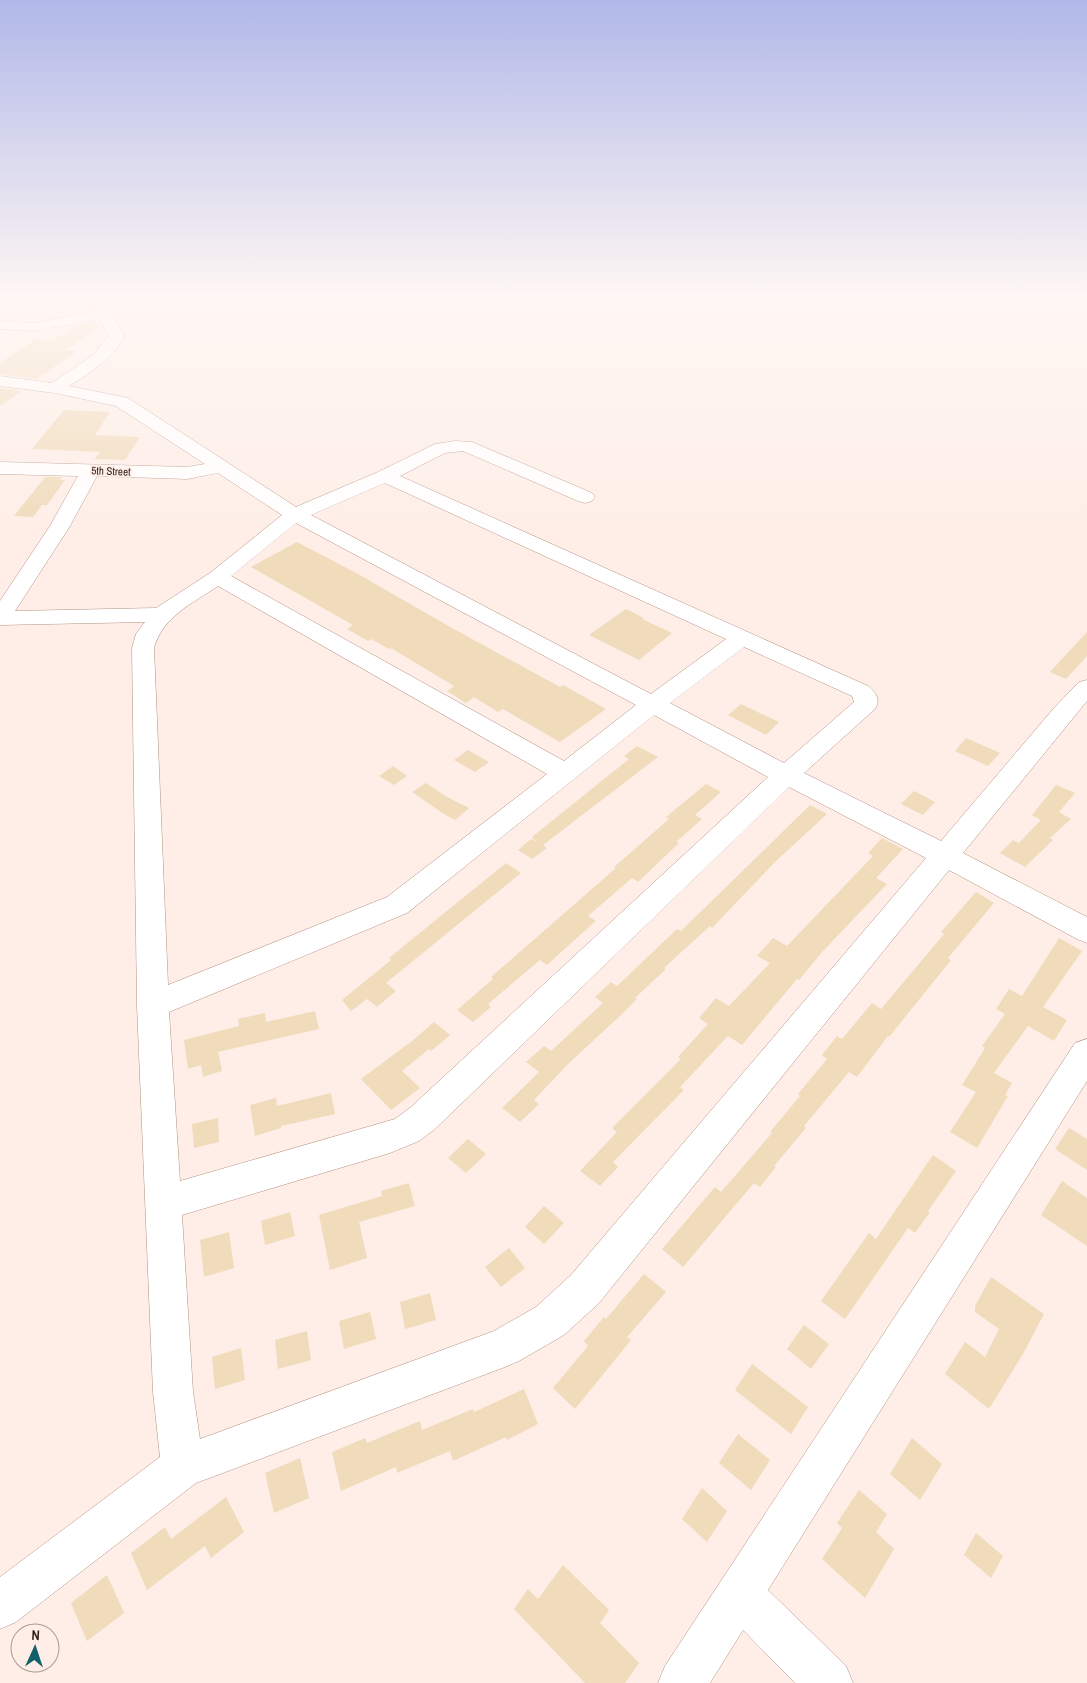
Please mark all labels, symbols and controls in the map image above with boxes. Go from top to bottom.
street label: 5th Street [91,463,131,479]
north arrow [10,1623,60,1673]
text: N [31,1626,40,1644]

